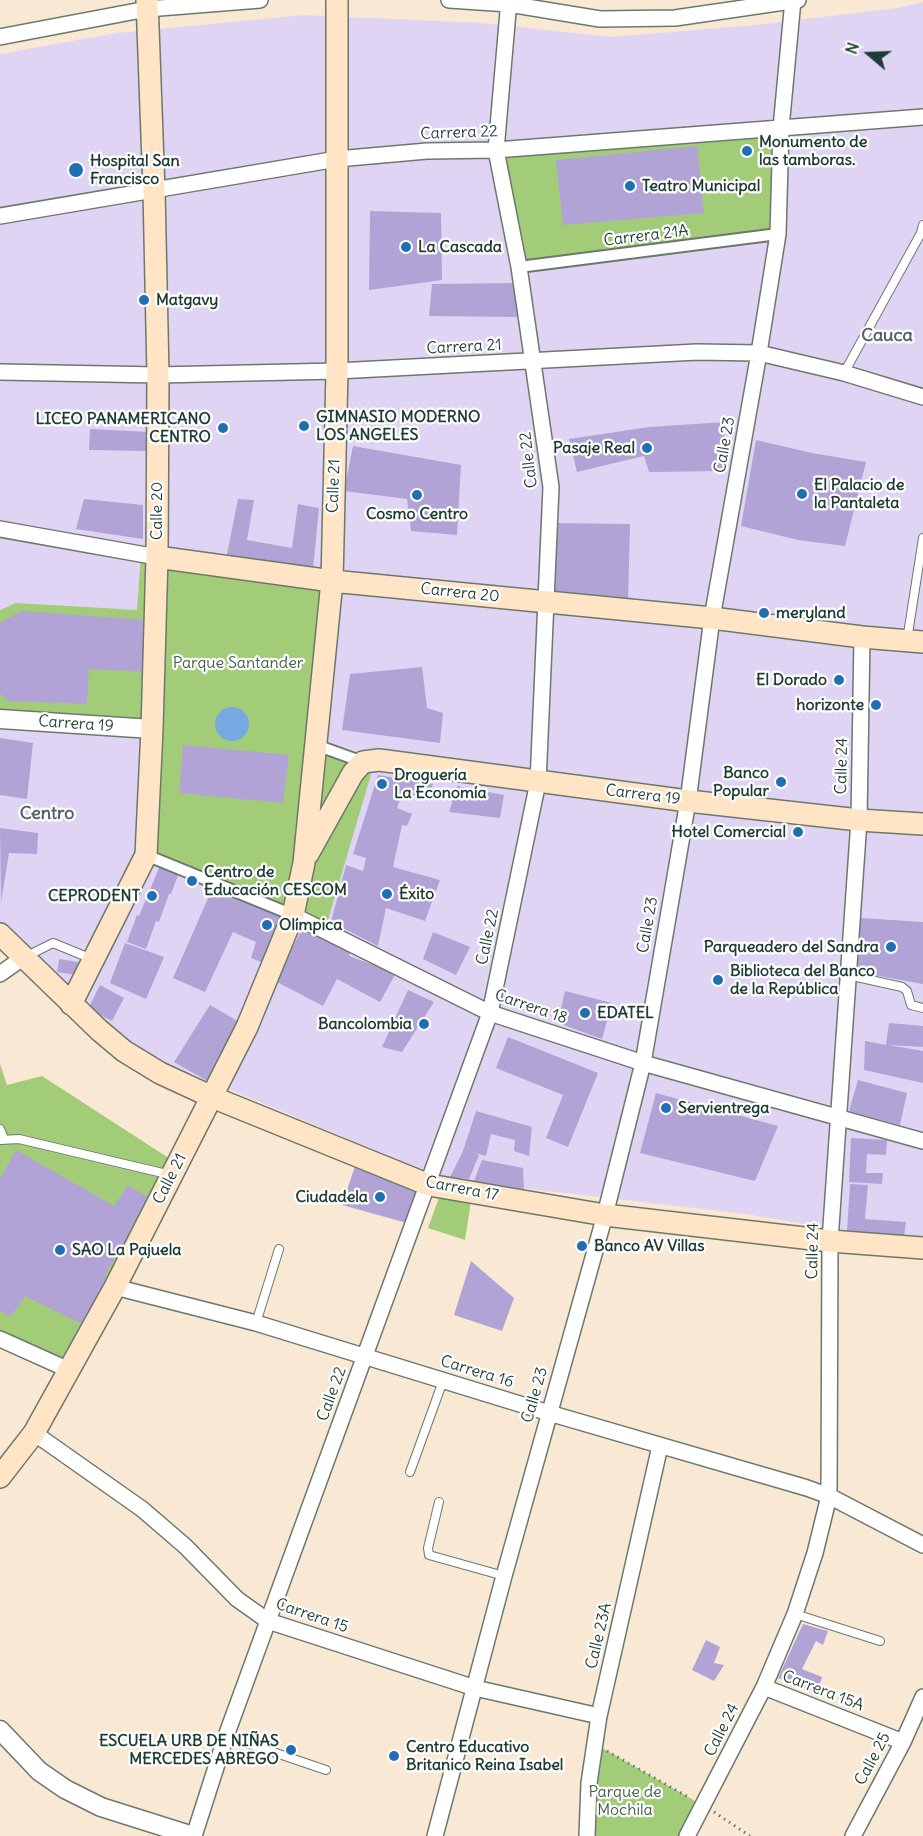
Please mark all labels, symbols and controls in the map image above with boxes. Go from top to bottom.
north arrow [839,24,899,84]
text: N [841,40,863,57]
street label: Carrera 22 [420,122,498,144]
place label: Monumento de las tamboras. [759,132,867,170]
marker: Monumento de las tamboras. [740,144,754,158]
place label: Hospital San Francisco [90,151,180,189]
marker: Hospital San Francisco [67,161,85,179]
place label: Teatro Municipal [642,176,760,196]
marker: Teatro Municipal [623,179,637,193]
street label: Carrera 21A [602,221,690,251]
place label: La Cascada [418,237,502,257]
marker: La Cascada [399,240,413,254]
place label: Matgavy [156,290,218,310]
marker: Matgavy [137,293,151,307]
district label: Cauca [861,325,913,347]
street label: Carrera 21 [426,335,502,359]
place label: GIMNASIO MODERNO LOS ANGELES [316,407,480,445]
place label: LICEO PANAMERICANO CENTRO [36,409,211,447]
street label: Calle 23 [711,415,739,475]
marker: GIMNASIO MODERNO LOS ANGELES [297,419,311,433]
marker: LICEO PANAMERICANO CENTRO [216,421,230,435]
street label: Calle 22 [516,431,542,489]
place label: Pasaje Real [553,438,635,458]
marker: Pasaje Real [640,441,654,455]
street label: Calle 21 [323,459,345,513]
place label: El Palacio de la Pantaleta [814,475,904,513]
street label: Calle 20 [147,482,167,540]
marker: El Palacio de la Pantaleta [795,487,809,501]
marker: Cosmo Centro [410,488,424,502]
place label: Cosmo Centro [366,504,468,524]
street label: Carrera 20 [420,579,500,607]
place label: meryland [776,603,846,623]
marker: meryland [757,606,771,620]
park label: Parque Santander [173,653,303,673]
place label: El Dorado [756,670,827,690]
marker: El Dorado [832,673,846,687]
place label: horizonte [796,695,864,715]
marker: horizonte [869,698,883,712]
street label: Carrera 19 [38,712,114,736]
street label: Calle 24 [832,737,852,795]
place label: Banco Popular [713,763,769,801]
place label: Droguería La Economía [394,765,487,803]
marker: Banco Popular [774,775,788,789]
marker: Droguería La Economía [375,777,389,791]
street label: Carrera 19 [604,781,682,809]
district label: Centro [20,803,74,825]
place label: Hotel Comercial [672,822,786,842]
marker: Hotel Comercial [791,825,805,839]
place label: Centro de Educación CESCOM [204,862,347,900]
marker: Centro de Educación CESCOM [185,874,199,888]
place label: Éxito [399,884,434,904]
place label: CEPRODENT [48,886,140,906]
marker: Éxito [380,887,394,901]
marker: CEPRODENT [145,889,159,903]
street label: Calle 23 [634,895,662,955]
street label: Calle 22 [473,907,503,967]
place label: Olímpica [279,915,342,935]
marker: Olímpica [260,918,274,932]
place label: Parqueadero del Sandra [704,937,879,957]
marker: Parqueadero del Sandra [884,940,898,954]
place label: Biblioteca del Banco de la República [730,961,875,999]
marker: Biblioteca del Banco de la República [711,973,725,987]
street label: Carrera 18 [492,986,570,1028]
place label: EDATEL [597,1003,654,1023]
marker: EDATEL [578,1006,592,1020]
place label: Bancolombia [318,1014,412,1034]
marker: Bancolombia [417,1017,431,1031]
place label: Servientrega [678,1098,769,1118]
marker: Servientrega [659,1101,673,1115]
street label: Calle 21 [149,1150,191,1208]
street label: Carrera 17 [424,1172,500,1206]
place label: Ciudadela [295,1187,368,1207]
marker: Ciudadela [373,1190,387,1204]
street label: Calle 24 [803,1222,823,1280]
place label: Banco AV Villas [594,1236,704,1256]
marker: Banco AV Villas [575,1239,589,1253]
place label: SAO La Pajuela [72,1240,181,1260]
marker: SAO La Pajuela [53,1243,67,1257]
street label: Carrera 16 [438,1352,516,1392]
street label: Calle 22 [313,1364,351,1424]
street label: Calle 23 [518,1365,552,1425]
street label: Carrera 15 [273,1595,351,1637]
street label: Calle 23A [582,1601,616,1671]
street label: Carrera 15A [779,1667,867,1715]
street label: Calle 24 [701,1700,743,1760]
street label: Calle 25 [851,1729,895,1789]
place label: ESCUELA URB DE NIÑAS MERCEDES ABREGO [99,1731,279,1769]
place label: Centro Educativo Britanico Reina Isabel [406,1737,563,1775]
marker: ESCUELA URB DE NIÑAS MERCEDES ABREGO [284,1743,298,1757]
marker: Centro Educativo Britanico Reina Isabel [387,1749,401,1763]
park label: Parque de Mochila [588,1782,662,1820]

